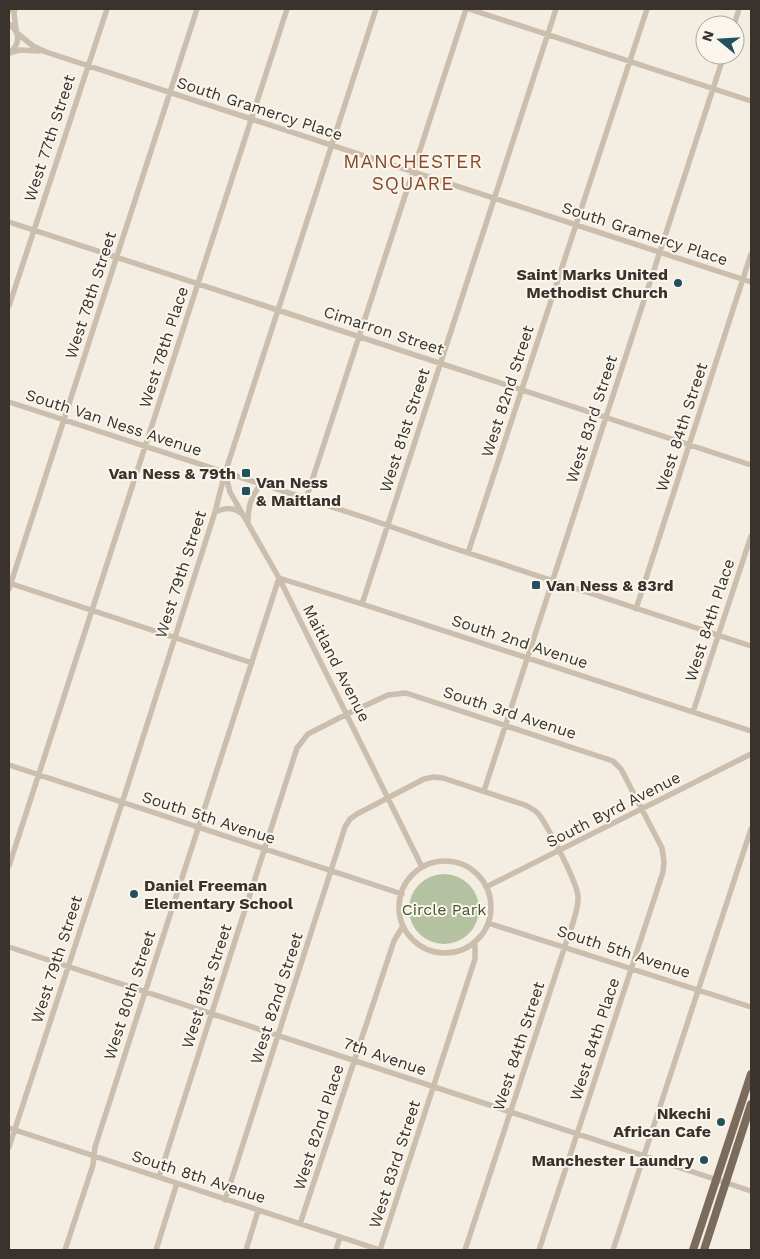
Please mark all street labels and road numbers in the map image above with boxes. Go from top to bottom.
street label: West 77th Street [20,72,79,204]
street label: South Gramercy Place [174,73,345,144]
street label: South Gramercy Place [559,198,730,269]
street label: West 78th Street [61,229,120,361]
street label: West 78th Place [135,284,192,410]
street label: Cimarron Street [321,302,447,359]
street label: West 82nd Street [477,323,538,459]
street label: West 83rd Street [562,352,621,486]
street label: West 84th Street [652,360,711,494]
street label: West 81st Street [375,365,434,495]
street label: South Van Ness Avenue [23,385,204,460]
street label: West 79th Street [151,508,210,640]
street label: West 84th Place [681,556,738,684]
street label: Maitland Avenue [299,601,374,725]
street label: South 2nd Avenue [449,610,591,673]
street label: South 3rd Avenue [441,682,579,743]
street label: South Byrd Avenue [543,767,684,852]
street label: South 5th Avenue [140,787,278,848]
street label: West 79th Street [27,893,86,1025]
street label: West 81st Street [177,921,236,1051]
street label: South 5th Avenue [555,921,693,982]
street label: West 80th Street [100,928,159,1062]
street label: West 82nd Street [246,930,307,1066]
street label: West 84th Place [566,975,623,1103]
street label: West 84th Street [489,979,548,1113]
street label: 7th Avenue [341,1033,429,1080]
street label: West 82nd Place [289,1062,348,1192]
street label: West 83rd Street [365,1097,424,1231]
street label: South 8th Avenue [129,1146,268,1207]

